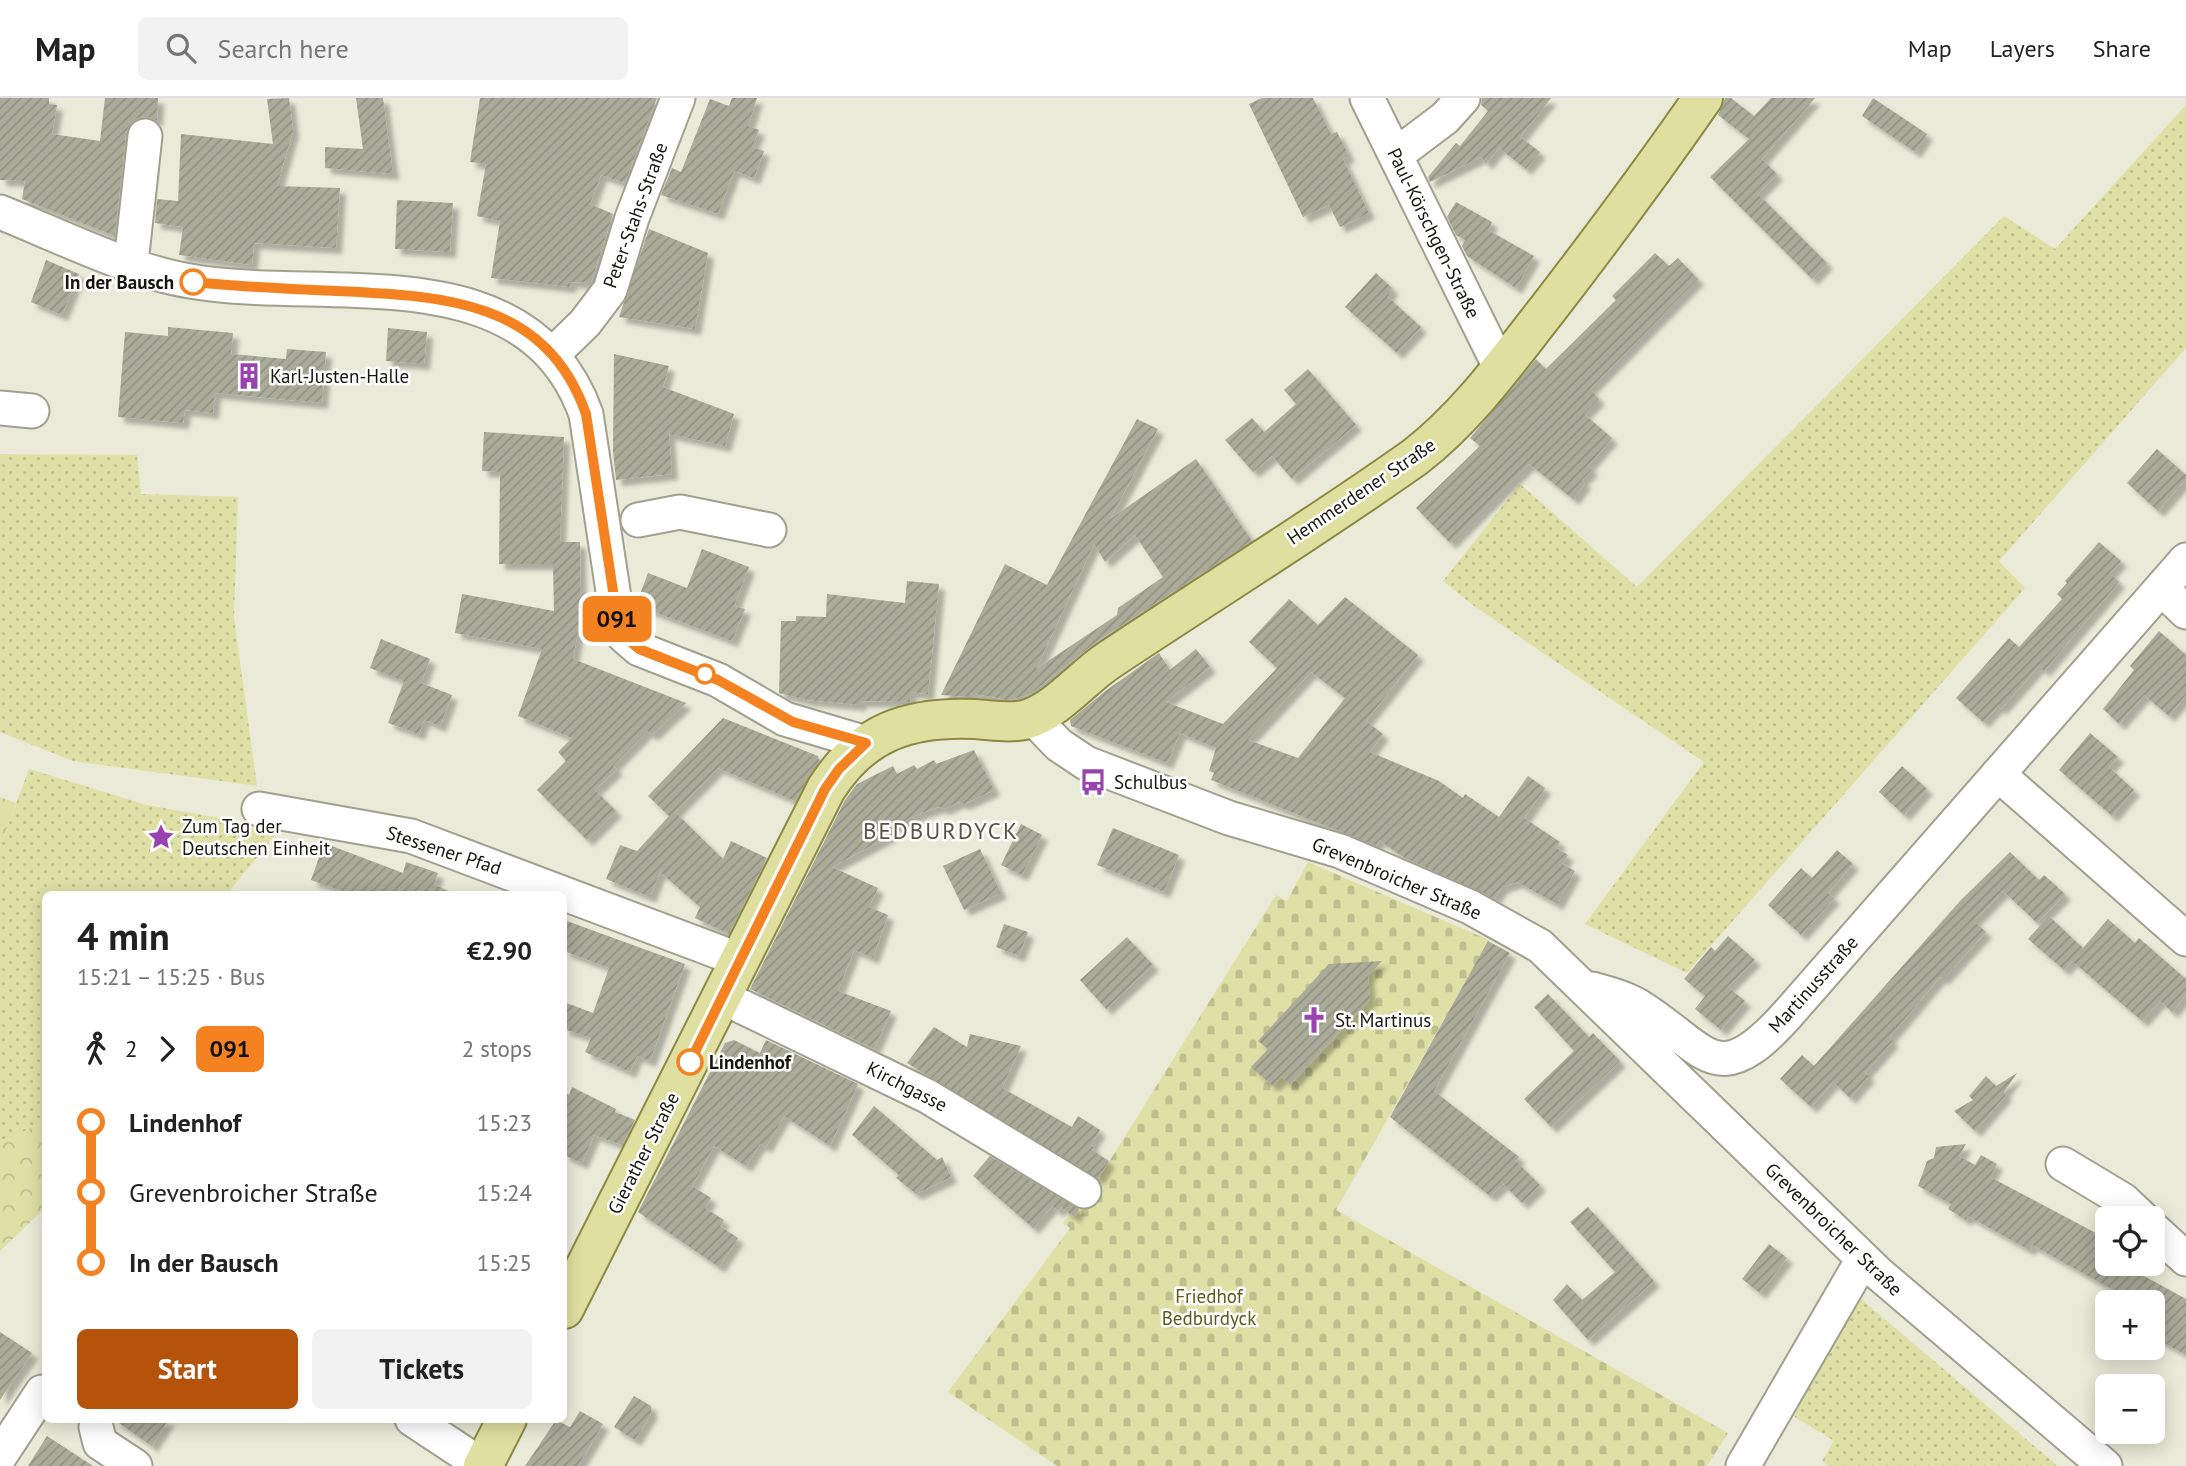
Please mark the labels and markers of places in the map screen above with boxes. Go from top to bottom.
marker: In der Bausch [180,269,206,295]
place label: In der Bausch [65,270,174,294]
building icon: Karl-Justen-Halle [234,361,264,391]
place label: Karl-Justen-Halle [270,364,409,388]
unlabelled marker [695,664,715,684]
bus stop icon: Schulbus [1078,767,1108,797]
place label: Schulbus [1114,770,1187,794]
place label: Zum Tag der Deutschen Einheit [182,814,331,860]
place icon: Zum Tag der Deutschen Einheit [146,822,176,852]
church icon: St. Martinus [1299,1005,1329,1035]
place label: St. Martinus [1335,1008,1431,1032]
marker: Lindenhof [677,1049,703,1075]
place label: Lindenhof [709,1050,793,1074]

